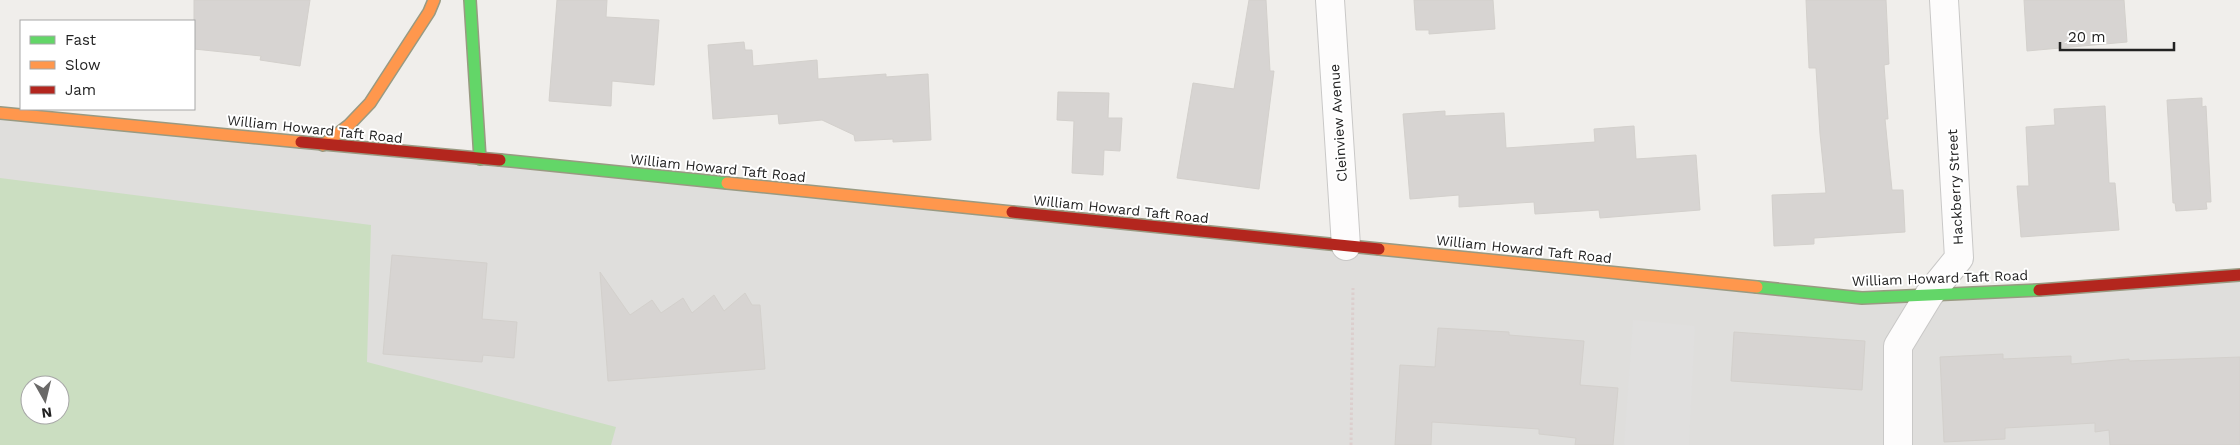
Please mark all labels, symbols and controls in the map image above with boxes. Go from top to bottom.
legend [20,20,195,110]
scale bar [2060,20,2174,52]
text: 20 m [2068,28,2106,46]
text: Fast [65,31,97,49]
text: Slow [65,56,101,74]
street label: Cleinview Avenue [1326,63,1350,183]
text: Jam [65,81,96,99]
street label: William Howard Taft Road [226,112,404,146]
street label: Hackberry Street [1944,129,1966,245]
street label: William Howard Taft Road [629,151,807,185]
street label: William Howard Taft Road [1032,192,1210,226]
street label: William Howard Taft Road [1435,232,1613,266]
street label: William Howard Taft Road [1852,267,2028,289]
north arrow [20,375,70,425]
text: N [41,404,53,422]

